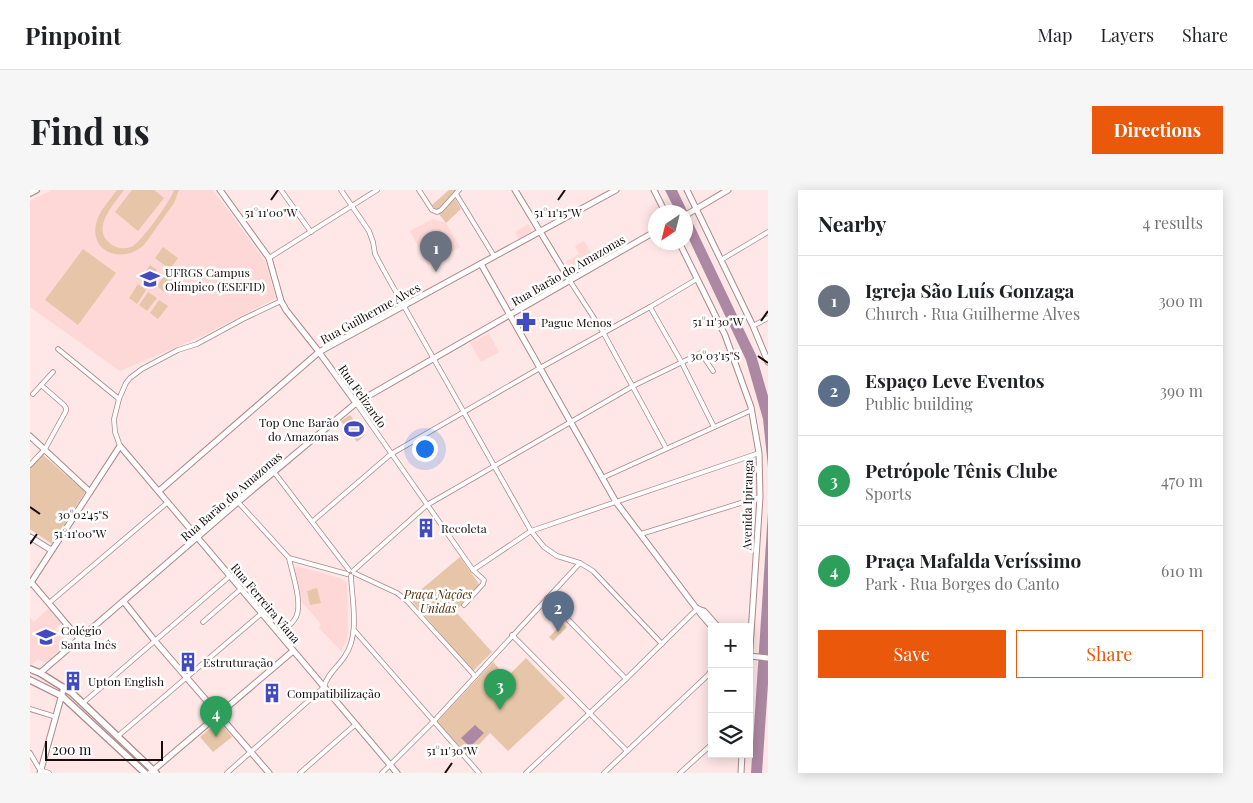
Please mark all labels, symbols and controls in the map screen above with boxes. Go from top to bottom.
text: Pinpoint [25,19,121,51]
text: Map [1037,23,1072,47]
text: Layers [1100,23,1154,47]
text: Share [1182,23,1228,47]
button: Directions [1092,106,1223,154]
text: Find us [30,107,150,154]
text: 51°11'00"W [245,204,298,220]
text: 51°11'15"W [534,204,582,220]
north arrow [648,205,693,250]
text: Nearby [818,209,887,237]
text: 4 results [1142,212,1203,233]
pin: 1 [420,231,452,272]
street label: Rua Barão do Amazonas [508,231,628,309]
place label: UFRGS Campus Olímpico (ESEFID) [165,264,265,294]
school or university icon: UFRGS Campus Olímpico (ESEFID) [139,268,161,290]
text: Igreja São Luís Gonzaga [865,277,1074,303]
street label: Rua Guilherme Alves [317,279,423,347]
text: 1 [831,290,837,311]
text: 300 m [1158,290,1203,311]
text: Church · Rua Guilherme Alves [865,303,1080,324]
pharmacy icon: Pague Menos [515,311,537,333]
text: 51°11'30"W [692,313,744,329]
place label: Pague Menos [541,314,612,330]
text: 30°03'15"S [690,347,740,363]
street label: Rua Felizardo [335,361,391,431]
text: Espaço Leve Eventos [865,367,1045,393]
text: 2 [830,380,838,401]
text: 390 m [1160,380,1203,401]
text: Public building [865,393,973,414]
place label: Top One Barão do Amazonas [259,414,339,444]
sports icon: Top One Barão do Amazonas [343,418,365,440]
your location [412,436,438,462]
street label: Rua Barão do Amazonas [177,448,285,544]
text: Petrópole Tênis Clube [865,457,1057,483]
street label: Avenida Ipiranga [738,459,756,552]
text: 3 [830,470,838,491]
text: 470 m [1161,470,1203,491]
text: Sports [865,483,912,504]
text: 30°02'45"S [58,506,108,522]
building icon: Recoleta [415,517,437,539]
place label: Recoleta [441,520,487,536]
text: 51°11'00"W [54,525,107,541]
text: Praça Mafalda Veríssimo [865,547,1081,573]
street label: Rua Ferreira Viana [228,560,304,646]
text: 4 [830,560,838,581]
text: 610 m [1161,560,1203,581]
text: Park · Rua Borges do Canto [865,573,1060,594]
park label: Praça Nações Unidas [403,586,473,616]
pin: 2 [542,591,574,632]
place label: Colégio Santa Inês [61,622,116,652]
map controls [708,623,753,758]
button: + [708,623,753,668]
school or university icon: Colégio Santa Inês [35,626,57,648]
button: Save [818,630,1006,678]
button: Share [1016,630,1203,678]
building icon: Estruturação [177,651,199,673]
place label: Estruturação [203,654,274,670]
button: − [708,668,753,713]
pin: 3 [484,669,516,710]
building icon: Upton English [62,670,84,692]
place label: Upton English [88,673,164,689]
building icon: Compatibilização [261,682,283,704]
place label: Compatibilização [287,685,381,701]
pin: 4 [200,696,232,737]
button: layers [708,713,753,758]
scale bar [45,738,162,761]
text: 200 m [52,740,91,759]
text: 51°11'30"W [426,742,478,758]

